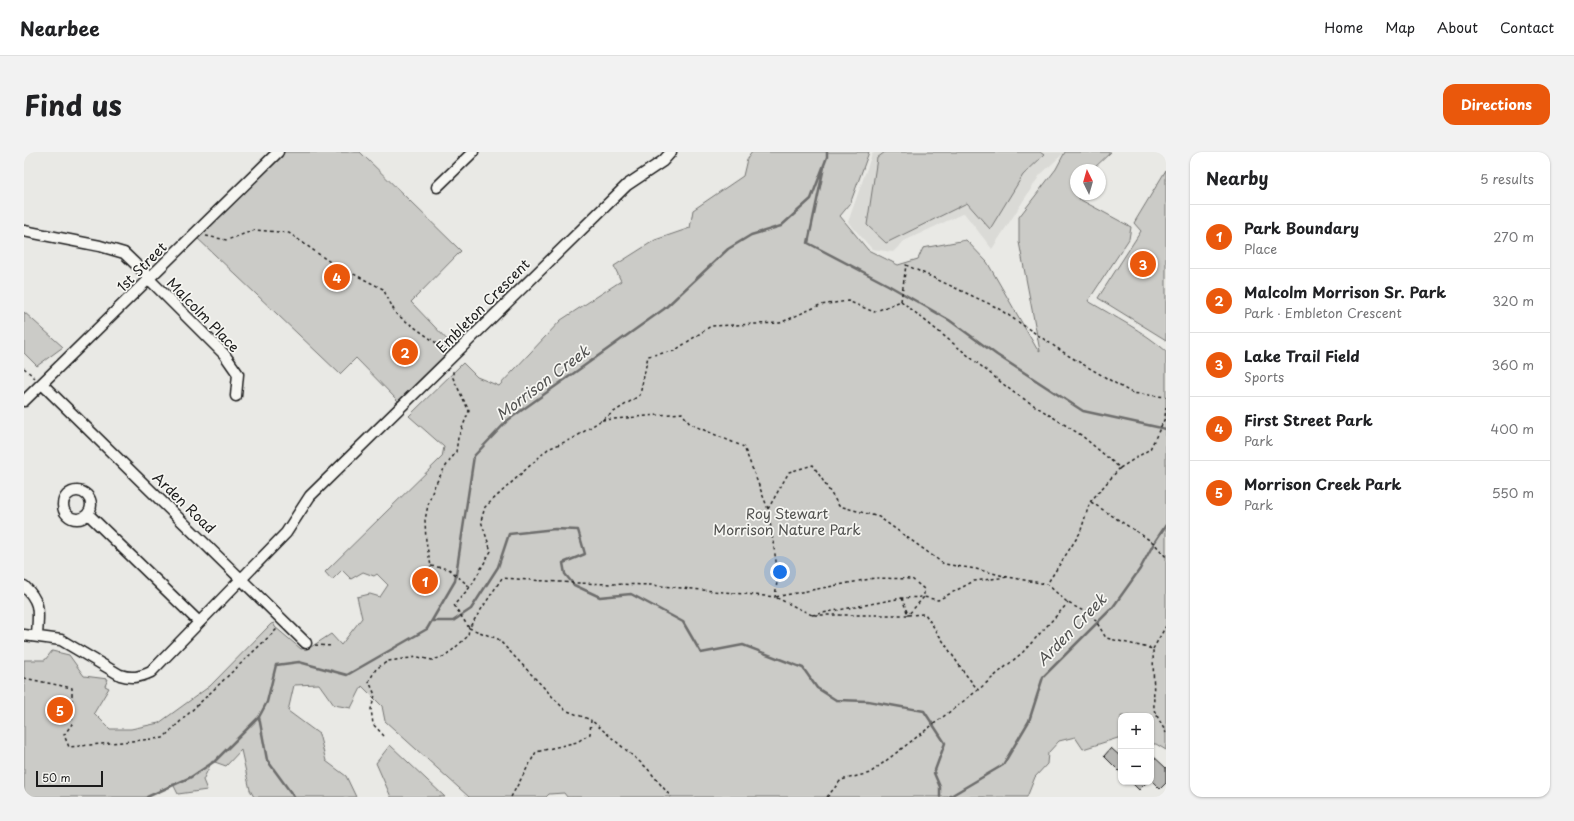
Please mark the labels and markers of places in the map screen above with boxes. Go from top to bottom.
pin: 3 [1130,249,1156,279]
pin: 4 [324,262,350,292]
pin: 2 [392,337,418,367]
pin: 1 [412,566,438,596]
pin: 5 [47,695,73,725]

